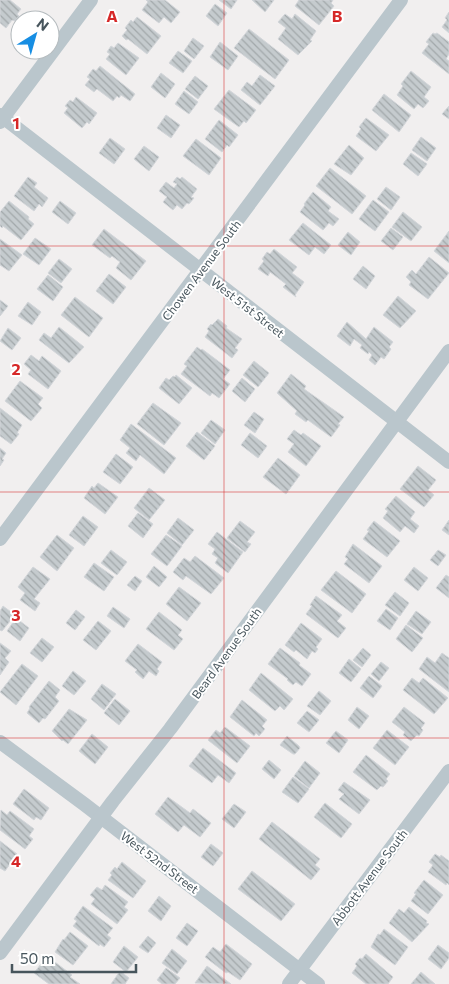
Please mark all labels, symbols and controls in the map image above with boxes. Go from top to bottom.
text: A [106,6,118,25]
text: B [332,6,343,25]
north arrow [10,10,60,60]
text: N [34,14,52,34]
text: 1 [12,113,20,132]
street label: Chowen Avenue South [159,217,243,323]
street label: West 51st Street [209,274,287,340]
text: 2 [11,359,21,378]
text: 3 [11,605,21,624]
street label: Beard Avenue South [188,605,264,701]
street label: Abbott Avenue South [328,826,410,928]
street label: West 52nd Street [118,828,202,896]
text: 4 [11,851,21,870]
scale bar [12,942,136,974]
text: 50 m [20,949,54,967]

